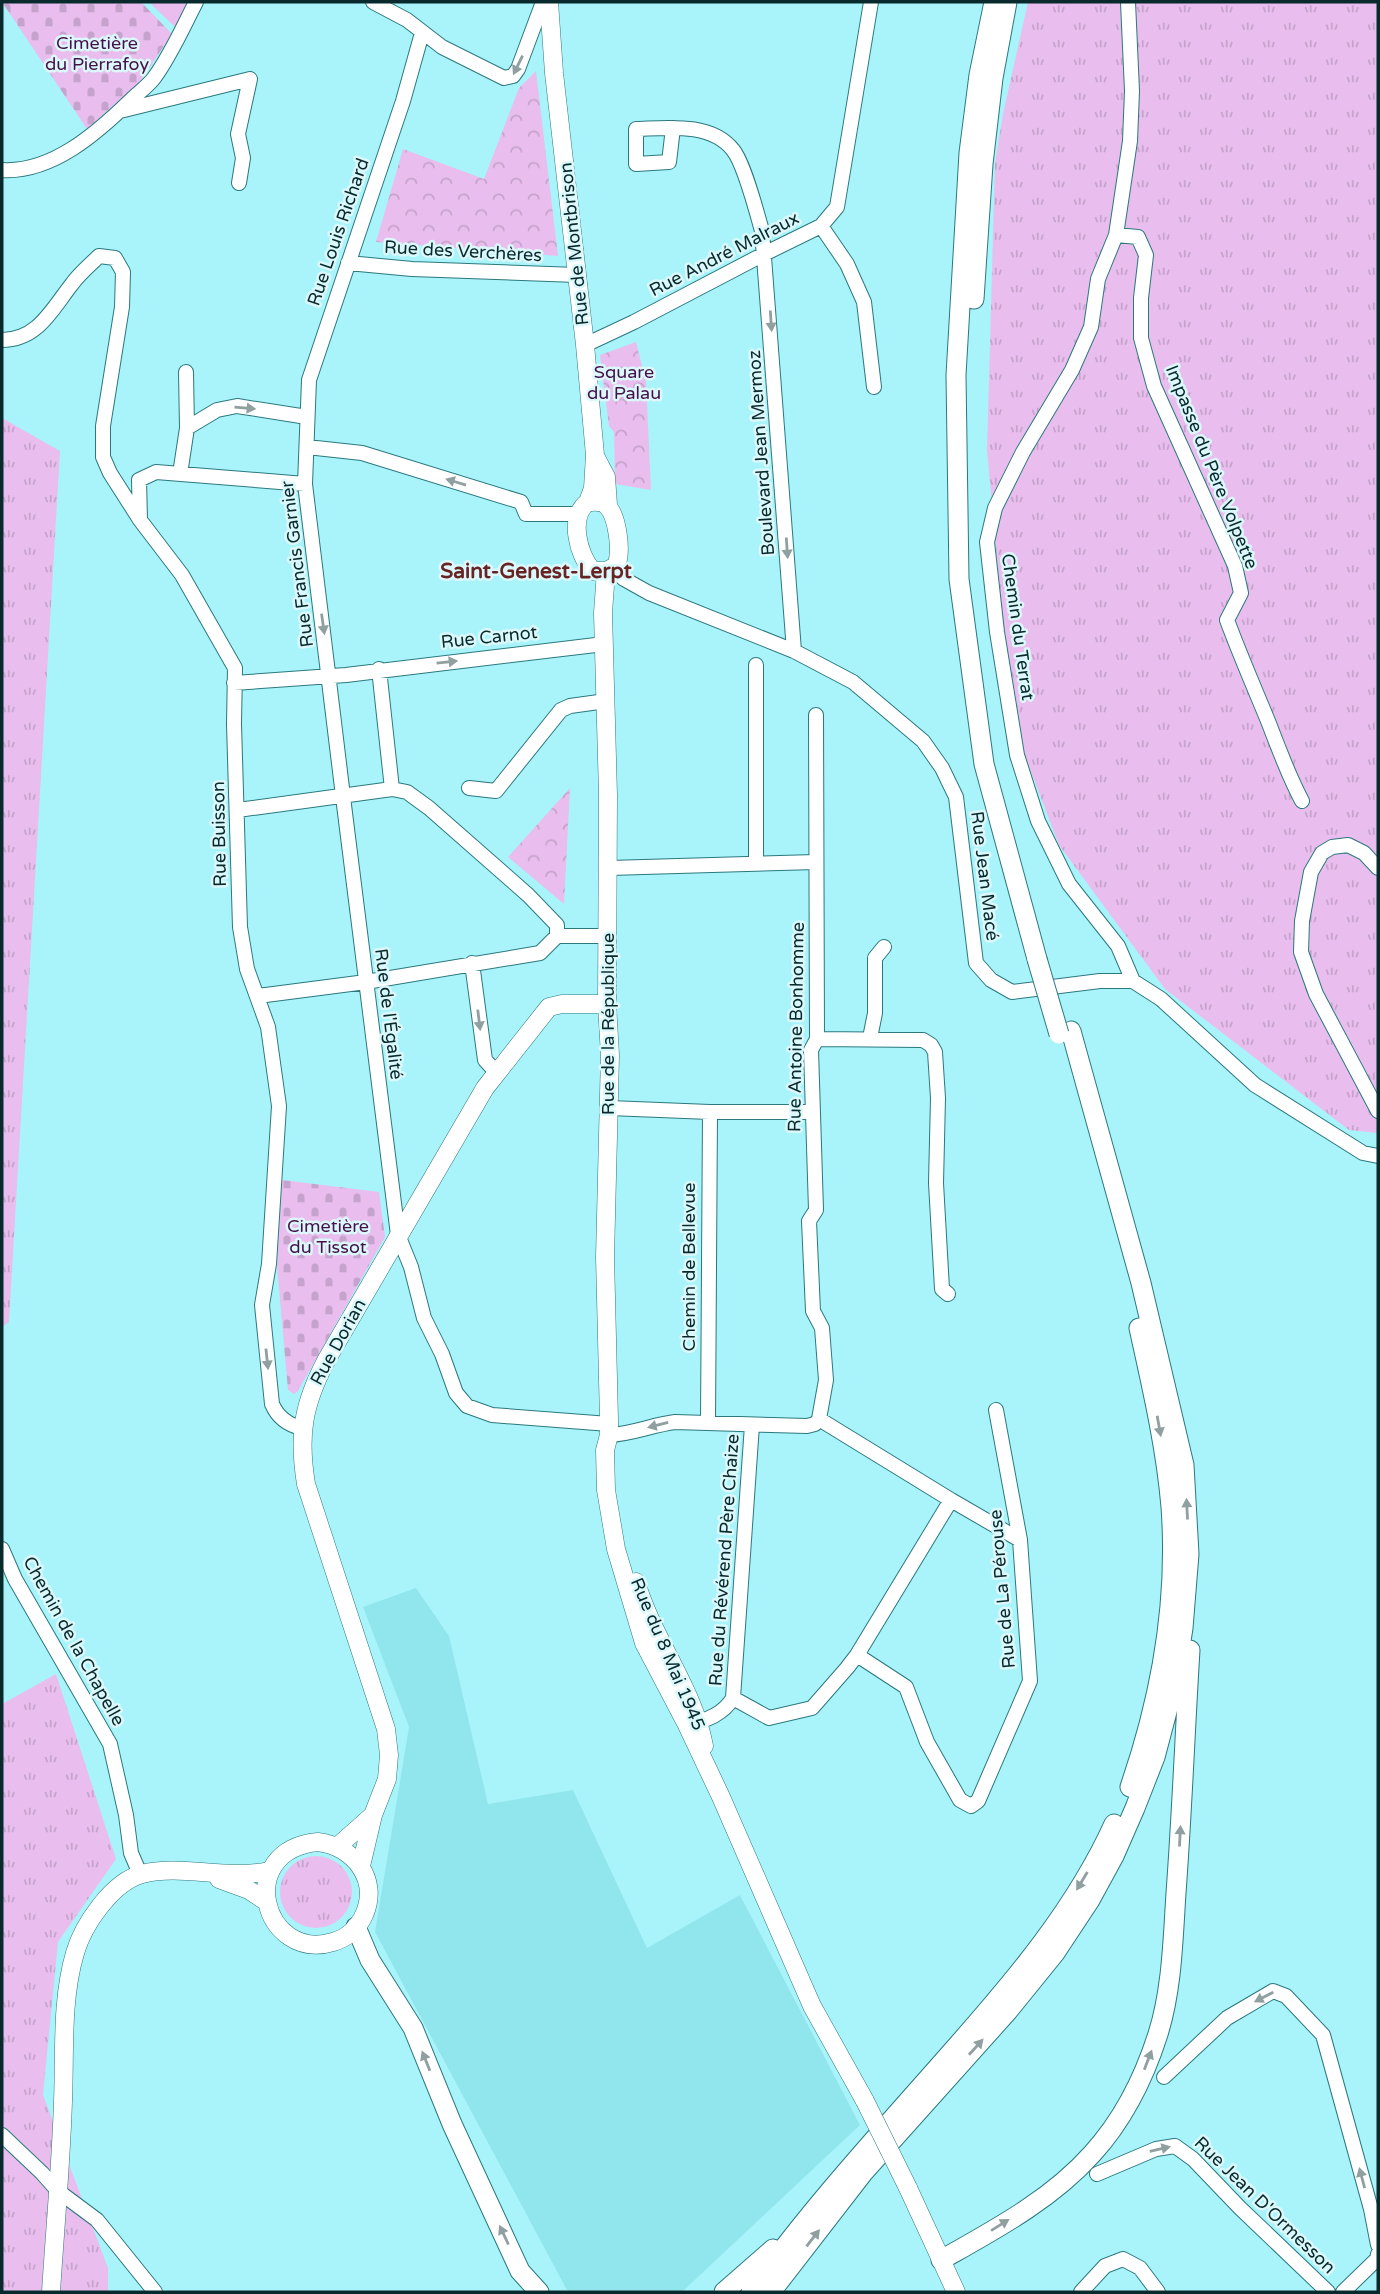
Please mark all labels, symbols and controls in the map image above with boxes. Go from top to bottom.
park label: Cimetière du Pierrafoy [45,32,149,75]
one-way arrow [513,55,524,75]
street label: Rue Louis Richard [302,155,374,309]
street label: Rue de Montbrison [554,161,594,327]
street label: Rue André Malraux [645,207,803,301]
street label: Rue des Verchères [384,236,542,266]
one-way arrow [766,310,777,332]
street label: Boulevard Jean Mermoz [743,349,779,557]
park label: Square du Palau [587,361,661,404]
street label: Impasse du Père Volpette [1161,362,1263,572]
one-way arrow [234,403,256,414]
one-way arrow [445,476,466,487]
street label: Rue Francis Garnier [276,479,318,649]
one-way arrow [782,537,793,559]
street label: Chemin du Terrat [997,552,1039,702]
district label: Saint-Genest-Lerpt [440,559,632,584]
one-way arrow [318,614,329,636]
street label: Rue Carnot [440,621,538,653]
one-way arrow [436,656,458,667]
street label: Rue Buisson [207,781,231,887]
street label: Rue Jean Macé [966,810,1004,942]
street label: Rue Antoine Bonhomme [783,922,809,1132]
street label: Rue de la République [597,933,619,1115]
street label: Rue de l'Égalité [370,947,408,1081]
one-way arrow [474,1009,485,1031]
street label: Chemin de Bellevue [678,1183,700,1351]
park label: Cimetière du Tissot [287,1215,369,1258]
street label: Rue Dorian [305,1295,371,1389]
one-way arrow [262,1348,273,1370]
one-way arrow [1154,1415,1165,1437]
one-way arrow [647,1420,669,1431]
street label: Rue du Révérend Père Chaize [704,1433,744,1687]
one-way arrow [1181,1497,1192,1519]
street label: Rue de La Pérouse [984,1509,1020,1669]
street label: Chemin de la Chapelle [18,1553,130,1729]
street label: Rue du 8 Mai 1945 [626,1574,710,1734]
one-way arrow [1174,1824,1185,1846]
one-way arrow [1076,1872,1088,1891]
one-way arrow [1253,1991,1273,2003]
one-way arrow [968,2039,984,2056]
one-way arrow [1143,2049,1154,2070]
one-way arrow [421,2050,432,2071]
street label: Rue Jean D'Ormesson [1190,2132,1340,2278]
one-way arrow [1149,2144,1171,2155]
one-way arrow [1357,2168,1367,2189]
one-way arrow [990,2219,1010,2232]
one-way arrow [498,2224,509,2245]
one-way arrow [805,2230,820,2248]

